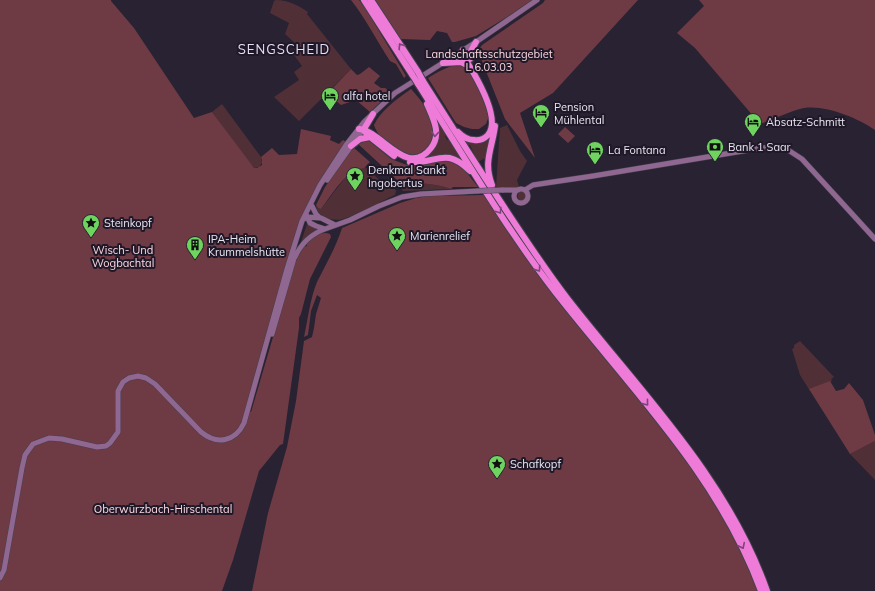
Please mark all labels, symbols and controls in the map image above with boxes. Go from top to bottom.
district label: SENGSCHEID [238,41,330,57]
one-way arrow [398,43,406,50]
park label: Landschaftsschutzgebiet L 6.03.03 [425,47,553,74]
hotel icon: alfa hotel [320,86,340,111]
place label: alfa hotel [343,89,390,103]
place label: Pension Mühlental [554,100,604,127]
hotel icon: Pension Mühlental [531,103,551,128]
hotel icon: Absatz-Schmitt [743,112,763,137]
place label: Absatz-Schmitt [766,115,845,129]
one-way arrow [431,131,440,137]
bank icon: Bank 1 Saar [705,137,725,162]
hotel icon: La Fontana [585,140,605,165]
place label: Bank 1 Saar [728,140,791,154]
place label: La Fontana [608,143,666,157]
place label: Denkmal Sankt Ingobertus [368,163,445,190]
place icon: Denkmal Sankt Ingobertus [345,166,365,191]
one-way arrow [494,206,501,213]
place icon: Steinkopf [81,213,101,238]
place label: Steinkopf [104,216,152,230]
place icon: Marienrelief [387,226,407,251]
place label: Marienrelief [410,229,470,243]
place label: IPA-Heim Krummelshütte [208,232,285,259]
building icon: IPA-Heim Krummelshütte [185,235,205,260]
park label: Wisch- Und Wogbachtal [92,243,154,270]
one-way arrow [533,265,541,272]
one-way arrow [641,399,648,406]
place icon: Schafkopf [487,454,507,479]
place label: Schafkopf [510,457,561,471]
park label: Oberwürzbach-Hirschental [94,502,232,516]
one-way arrow [737,541,745,549]

